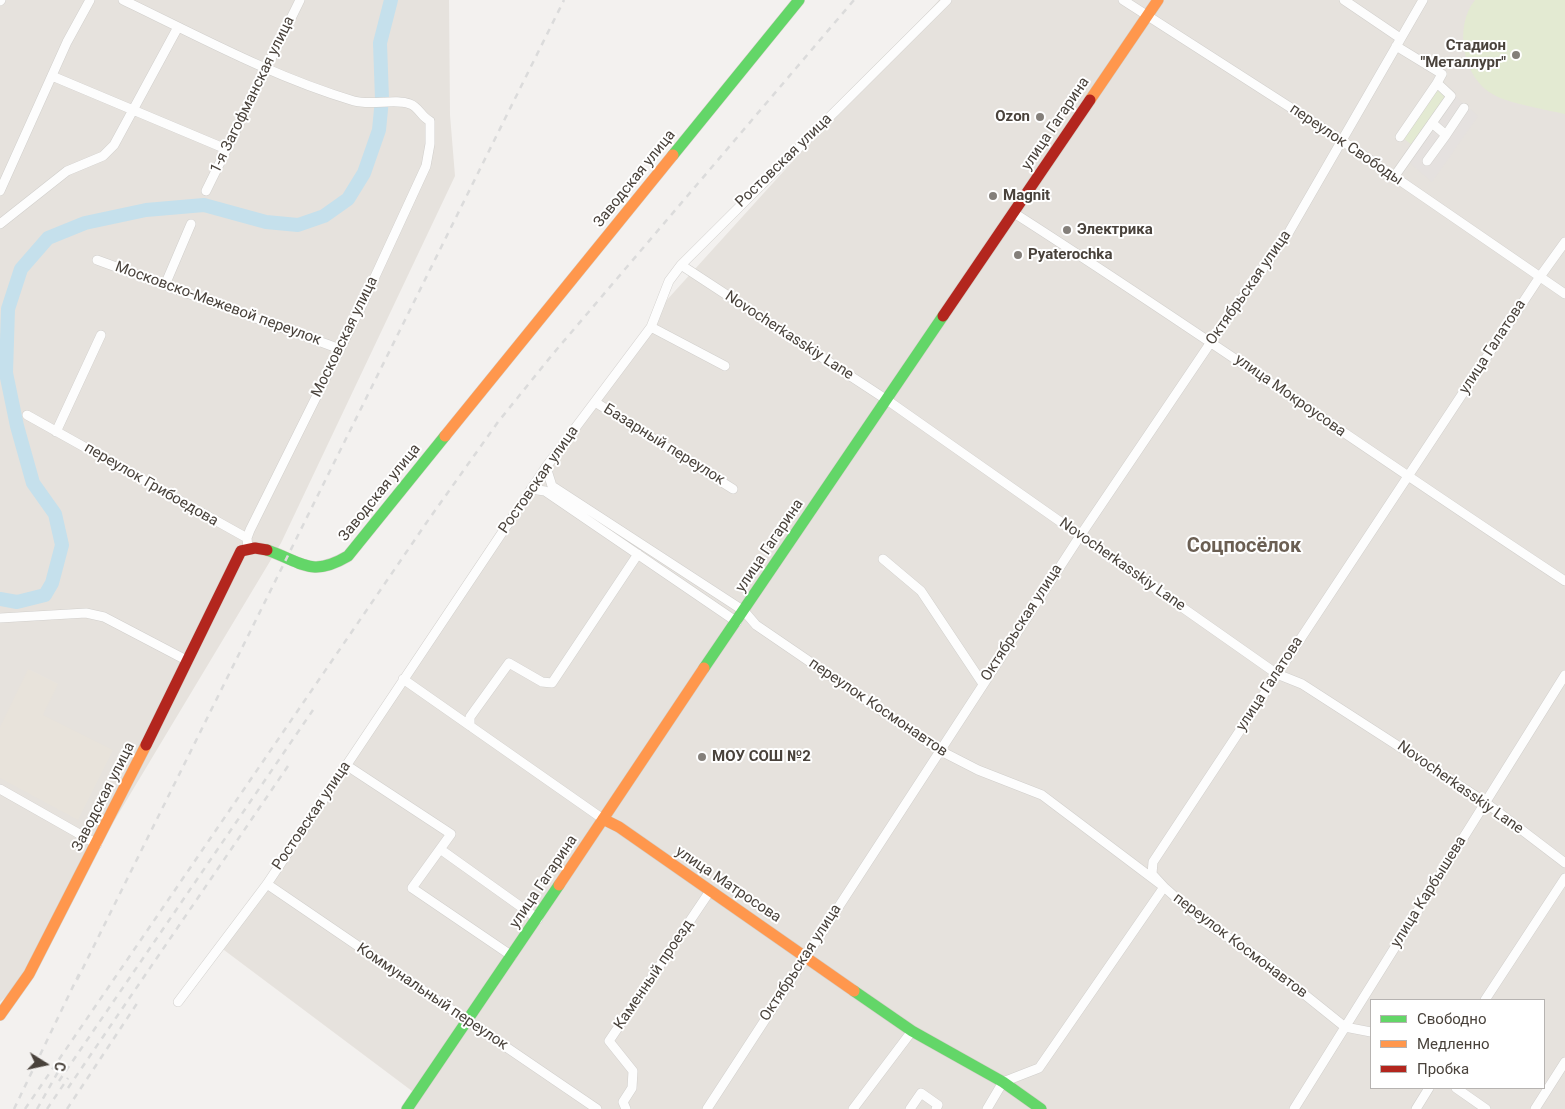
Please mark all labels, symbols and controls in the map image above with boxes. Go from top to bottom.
street label: 1-я Загофманская улица [207,14,299,176]
place label: Стадион "Металлург" [1420,37,1506,72]
marker: Стадион "Металлург" [1510,49,1522,61]
street label: улица Гагарина [1018,74,1094,174]
street label: переулок Свободы [1286,100,1406,190]
place label: Ozon [995,108,1030,126]
street label: Ростовская улица [732,110,836,212]
marker: Ozon [1034,111,1046,123]
street label: Заводская улица [590,127,680,231]
place label: Magnit [1003,187,1050,205]
marker: Magnit [987,190,999,202]
place label: Электрика [1077,221,1153,239]
marker: Электрика [1061,224,1073,236]
street label: Октябрьская улица [1203,227,1295,349]
place label: Pyaterochka [1028,246,1112,264]
marker: Pyaterochka [1012,249,1024,261]
street label: Московско-Межевой переулок [113,258,323,350]
street label: Московская улица [308,274,382,400]
street label: Novocherkasskiy Lane [721,288,857,384]
street label: улица Галатова [1456,296,1530,398]
street label: улица Мокроусова [1231,351,1349,441]
street label: Базарный переулок [600,400,728,490]
street label: Ростовская улица [495,423,583,537]
street label: переулок Грибоедова [81,439,221,531]
street label: Заводская улица [335,441,425,545]
street label: улица Гагарина [732,496,808,596]
street label: Novocherkasskiy Lane [1055,515,1189,615]
district label: Соцпосёлок [1187,535,1301,559]
street label: Октябрьская улица [977,561,1067,685]
street label: улица Галатова [1233,633,1307,735]
street label: переулок Космонавтов [805,655,951,761]
street label: Novocherkasskiy Lane [1393,738,1527,838]
street label: Заводская улица [69,739,139,855]
place label: МОУ СОШ №2 [712,748,811,766]
marker: МОУ СОШ №2 [696,751,708,763]
street label: Ростовская улица [269,758,355,874]
street label: улица Гагарина [506,832,582,932]
street label: улица Карбышева [1387,833,1471,951]
street label: улица Матросова [672,843,784,927]
street label: переулок Космонавтов [1169,890,1311,1002]
street label: Октябрьская улица [756,901,846,1025]
street label: Каменный проезд [611,917,697,1033]
street label: Коммунальный переулок [353,940,511,1054]
legend [1370,999,1545,1089]
text: Свободно [1417,1010,1486,1028]
text: Медленно [1417,1035,1490,1053]
north arrow [20,1039,70,1089]
text: Пробка [1417,1060,1469,1078]
text: С [51,1061,68,1073]

